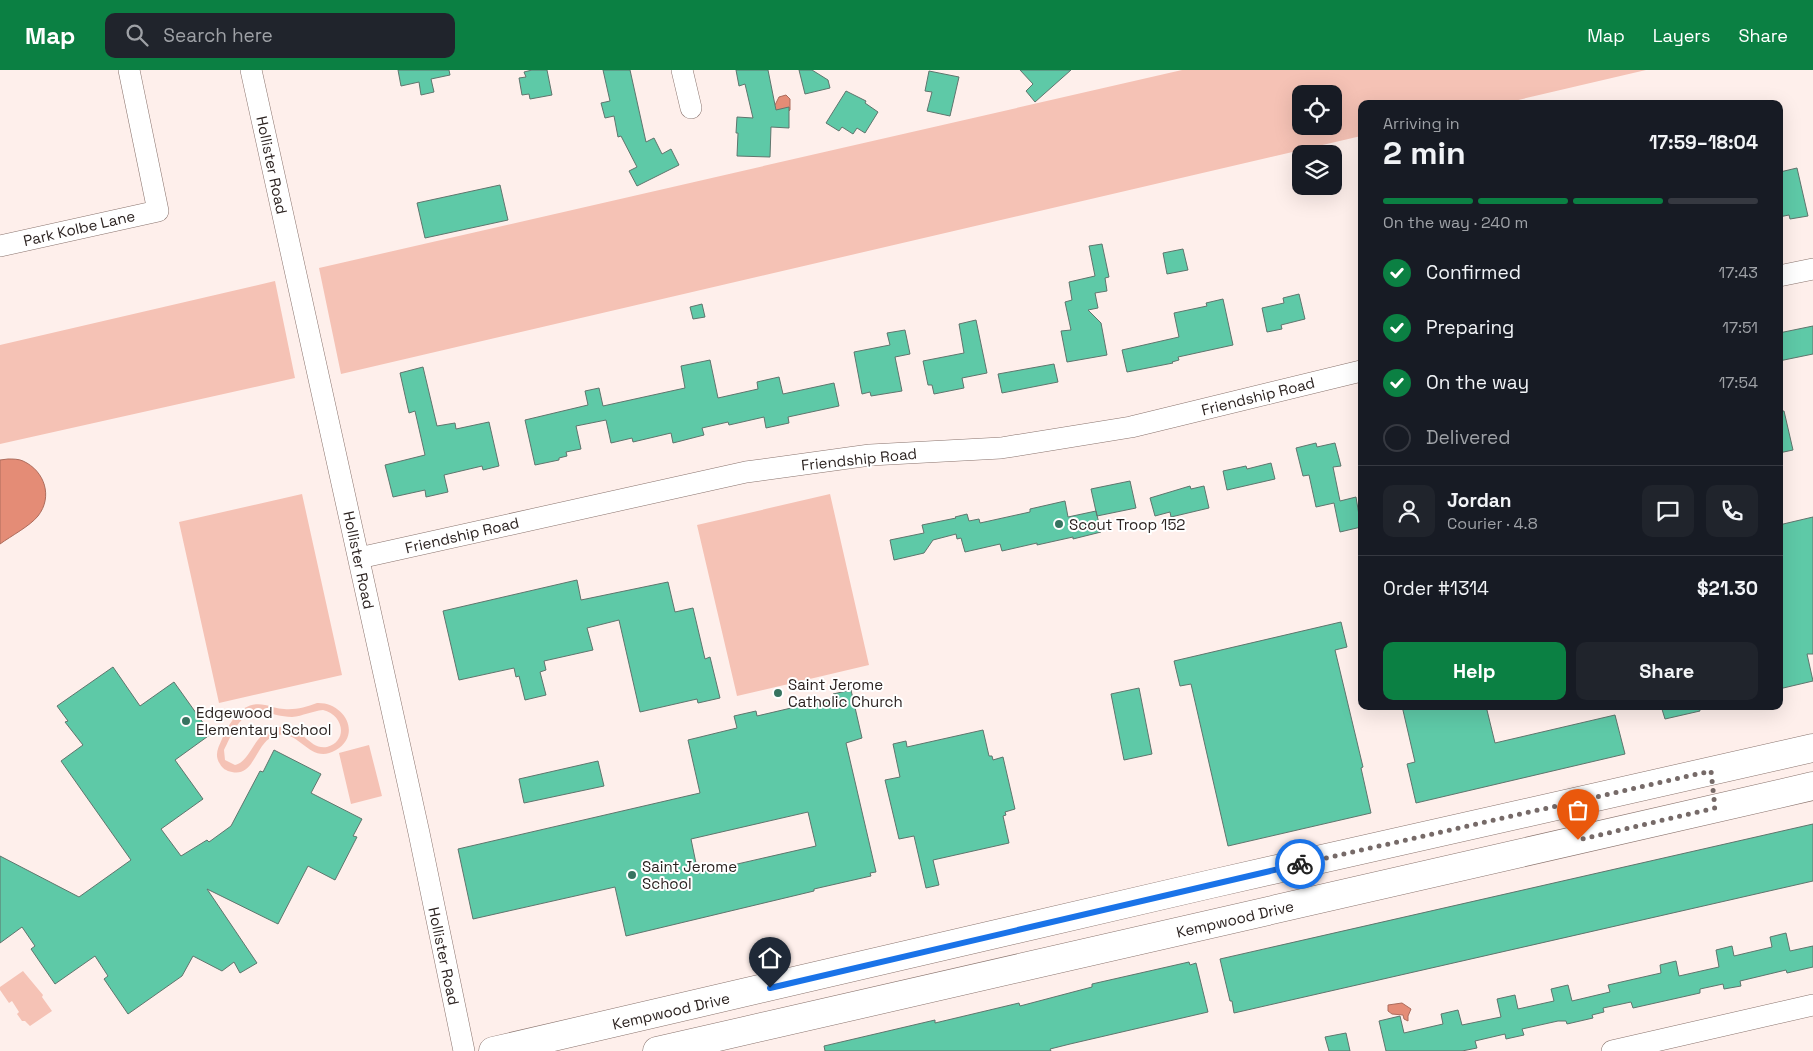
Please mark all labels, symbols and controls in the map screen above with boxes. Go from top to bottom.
search box [105,13,455,58]
text: Map [25,20,75,51]
icon: search [123,21,151,49]
text: Search here [163,23,273,48]
text: Map [1587,24,1625,47]
text: Layers [1653,24,1710,47]
text: Share [1738,24,1788,47]
map controls [1292,85,1342,195]
button: locate [1292,85,1342,135]
text: Arriving in [1383,113,1460,134]
street label: Hollister Road [252,114,292,216]
text: 17:59–18:04 [1649,130,1758,155]
text: 2 min [1383,133,1466,173]
button: layers [1292,145,1342,195]
street label: Park Kolbe Lane [21,206,137,250]
text: On the way · 240 m [1383,212,1528,233]
icon: check [1383,259,1411,287]
text: Confirmed [1426,260,1521,285]
text: 17:43 [1719,262,1758,283]
icon: check [1383,314,1411,342]
text: Preparing [1426,315,1514,340]
text: 17:51 [1722,317,1758,338]
icon: check [1383,369,1411,397]
text: On the way [1426,370,1529,395]
text: 17:54 [1719,372,1758,393]
street label: Friendship Road [1199,373,1317,419]
text: Delivered [1426,425,1511,450]
street label: Friendship Road [800,443,918,475]
button: person [1383,485,1435,537]
button: chat [1642,485,1694,537]
button: phone [1706,485,1758,537]
text: Jordan [1447,488,1512,513]
street label: Hollister Road [339,509,379,611]
street label: Friendship Road [403,513,521,557]
text: Courier · 4.8 [1447,513,1538,534]
place label: Scout Troop 152 [1069,515,1185,534]
marker: Scout Troop 152 [1053,518,1065,530]
text: Order #1314 [1383,576,1489,601]
text: $21.30 [1697,576,1758,601]
button: Help [1383,642,1566,700]
button: Share [1576,642,1758,700]
place label: Saint Jerome Catholic Church [788,675,903,711]
marker: Saint Jerome Catholic Church [772,687,784,699]
place label: Edgewood Elementary School [196,703,332,739]
marker: Edgewood Elementary School [180,715,192,727]
pin [1557,789,1599,840]
icon: bag [1564,796,1592,824]
courier [1275,839,1325,889]
icon: bike [1286,850,1314,878]
place label: Saint Jerome School [642,857,737,893]
marker: Saint Jerome School [626,869,638,881]
street label: Kempwood Drive [1174,896,1296,942]
street label: Hollister Road [424,905,464,1007]
pin [749,937,791,988]
icon: home [756,944,784,972]
street label: Kempwood Drive [610,988,732,1034]

